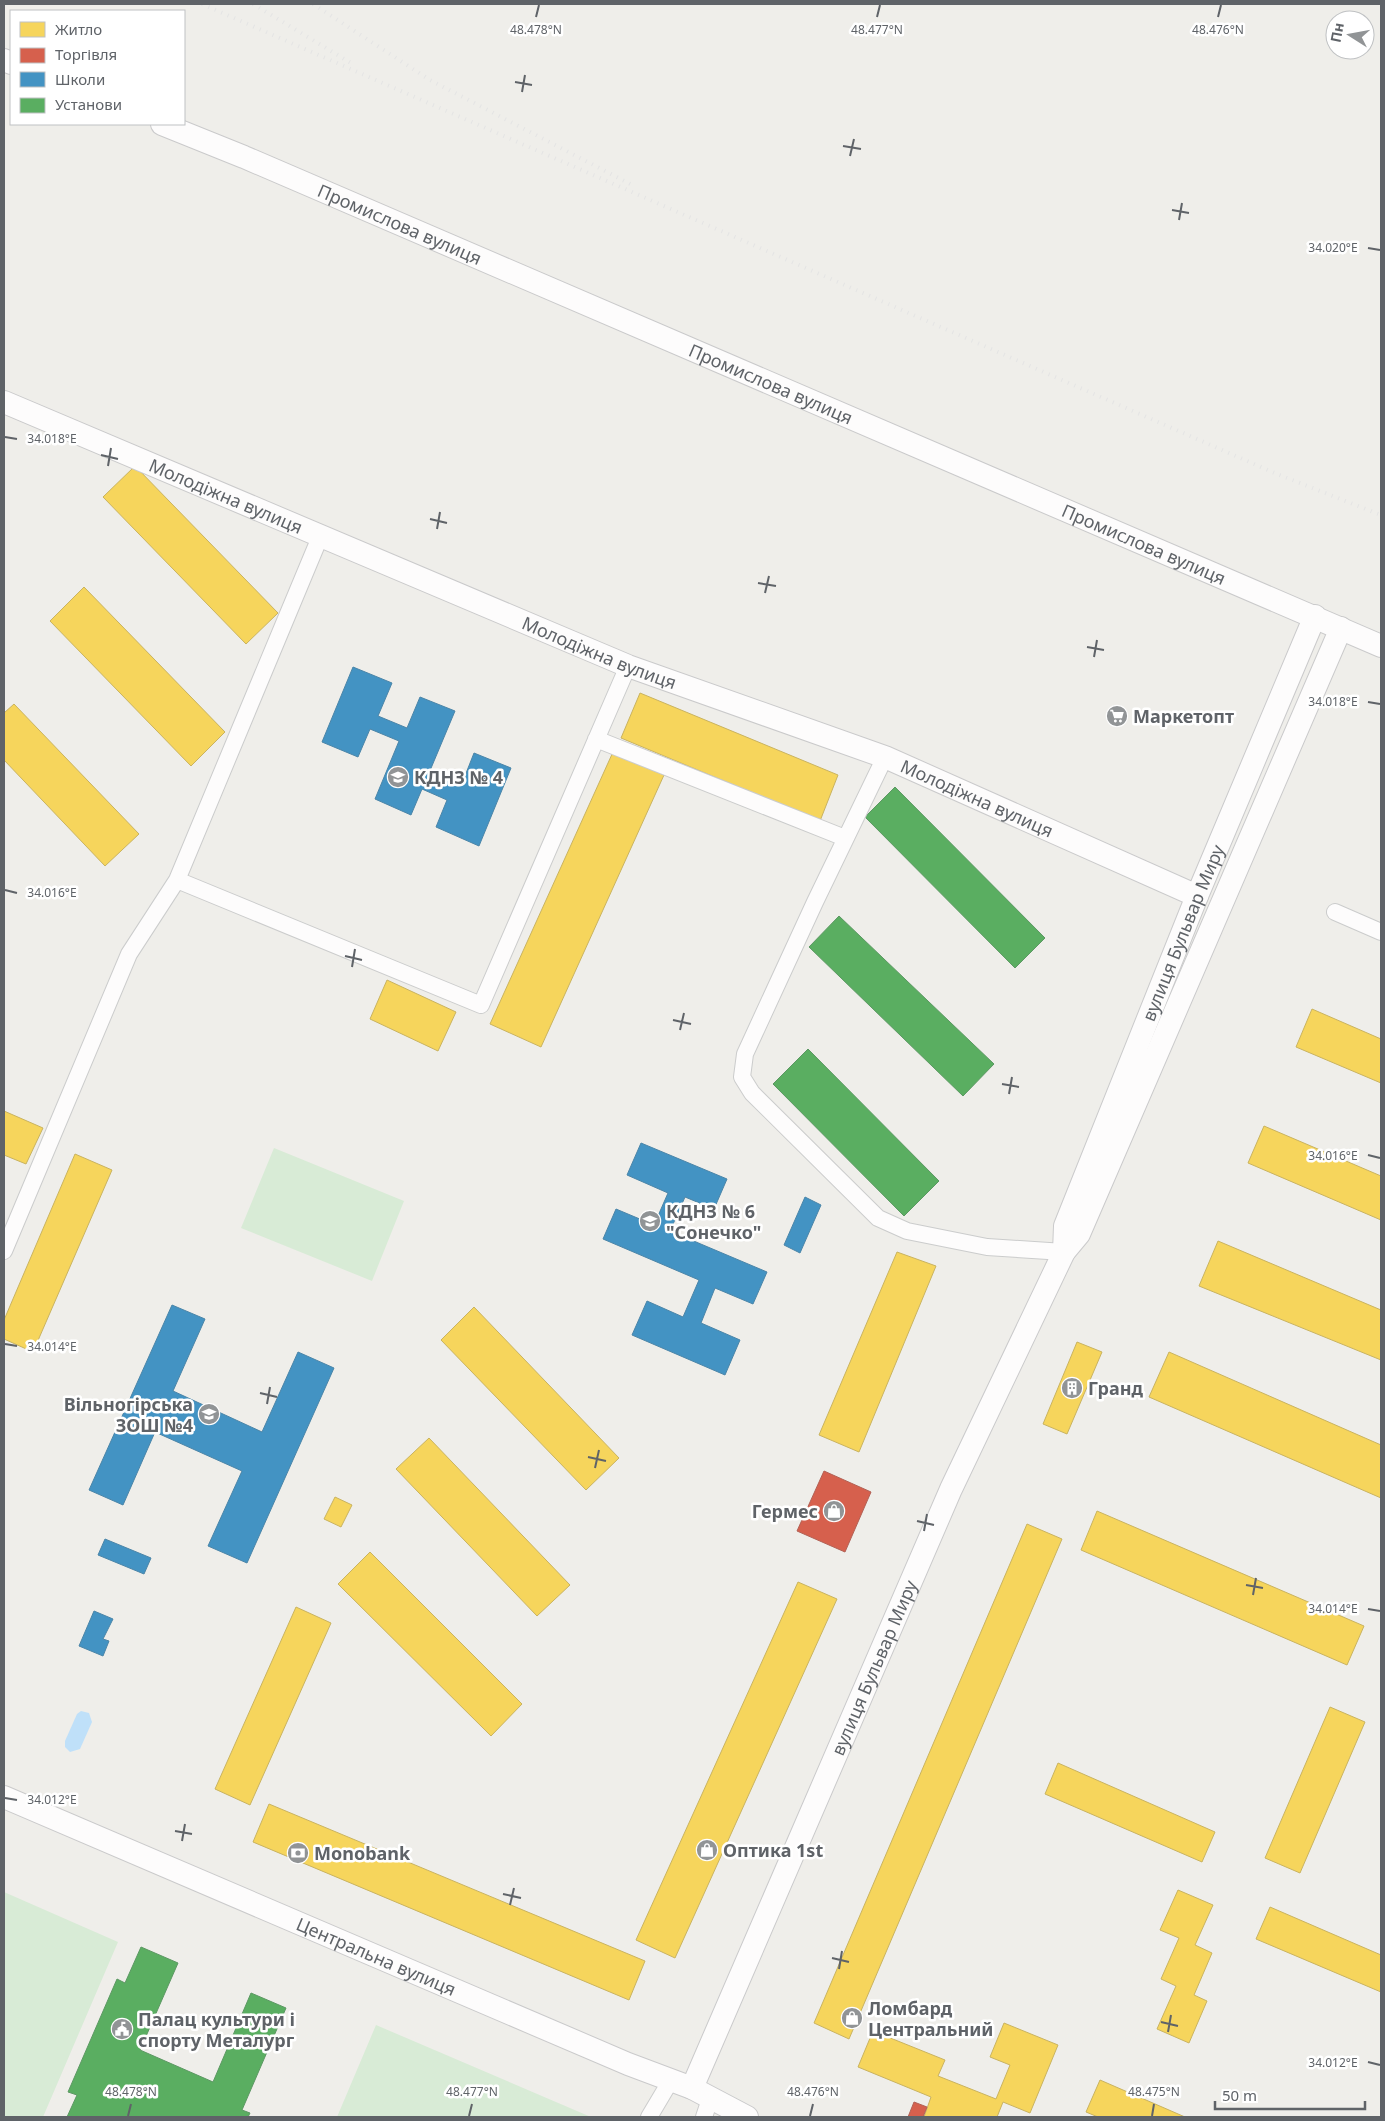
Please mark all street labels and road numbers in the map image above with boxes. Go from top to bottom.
street label: Промислова вулиця [314,178,486,270]
street label: Промислова вулиця [685,338,857,429]
street label: Молодіжна вулиця [145,453,306,539]
street label: Промислова вулиця [1058,498,1230,590]
street label: Молодіжна вулиця [518,611,680,694]
street label: Молодіжна вулиця [897,754,1057,842]
street label: вулиця Бульвар Миру [1136,840,1230,1025]
street label: вулиця Бульвар Миру [825,1576,923,1759]
street label: Центральна вулиця [293,1912,460,2001]

